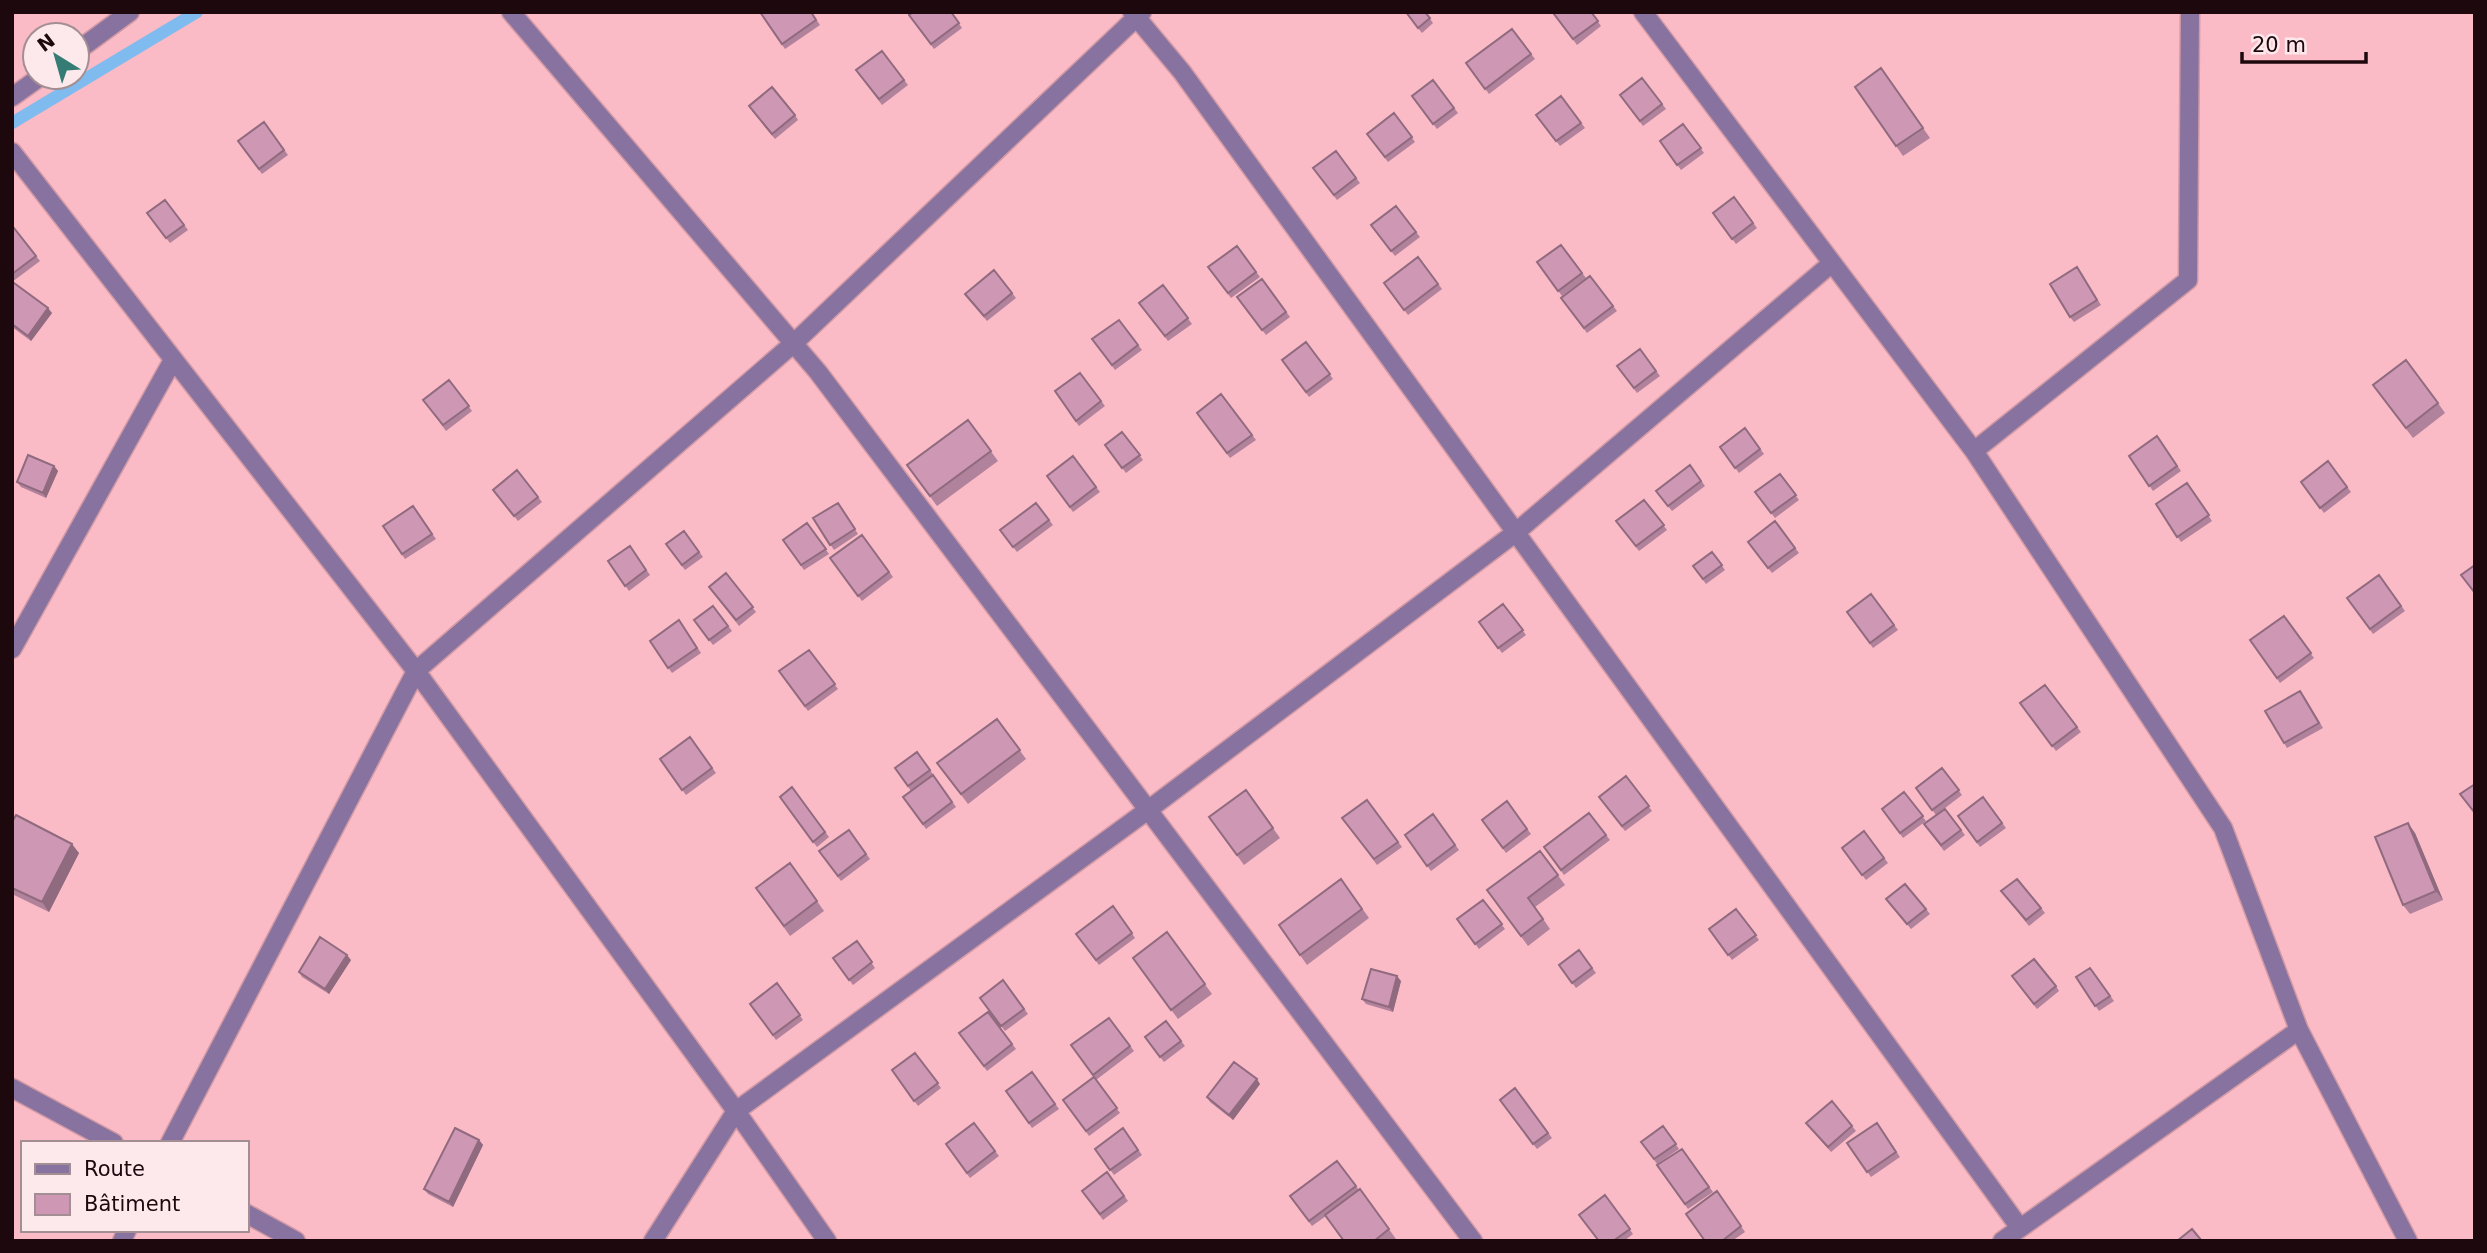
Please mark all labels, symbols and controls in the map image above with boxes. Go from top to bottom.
north arrow [21,21,91,91]
scale bar [2242,21,2366,65]
text: N [33,29,59,56]
text: 20 m [2252,33,2306,57]
legend [21,1141,248,1232]
text: Route [84,1157,145,1181]
text: Bâtiment [84,1192,180,1216]

